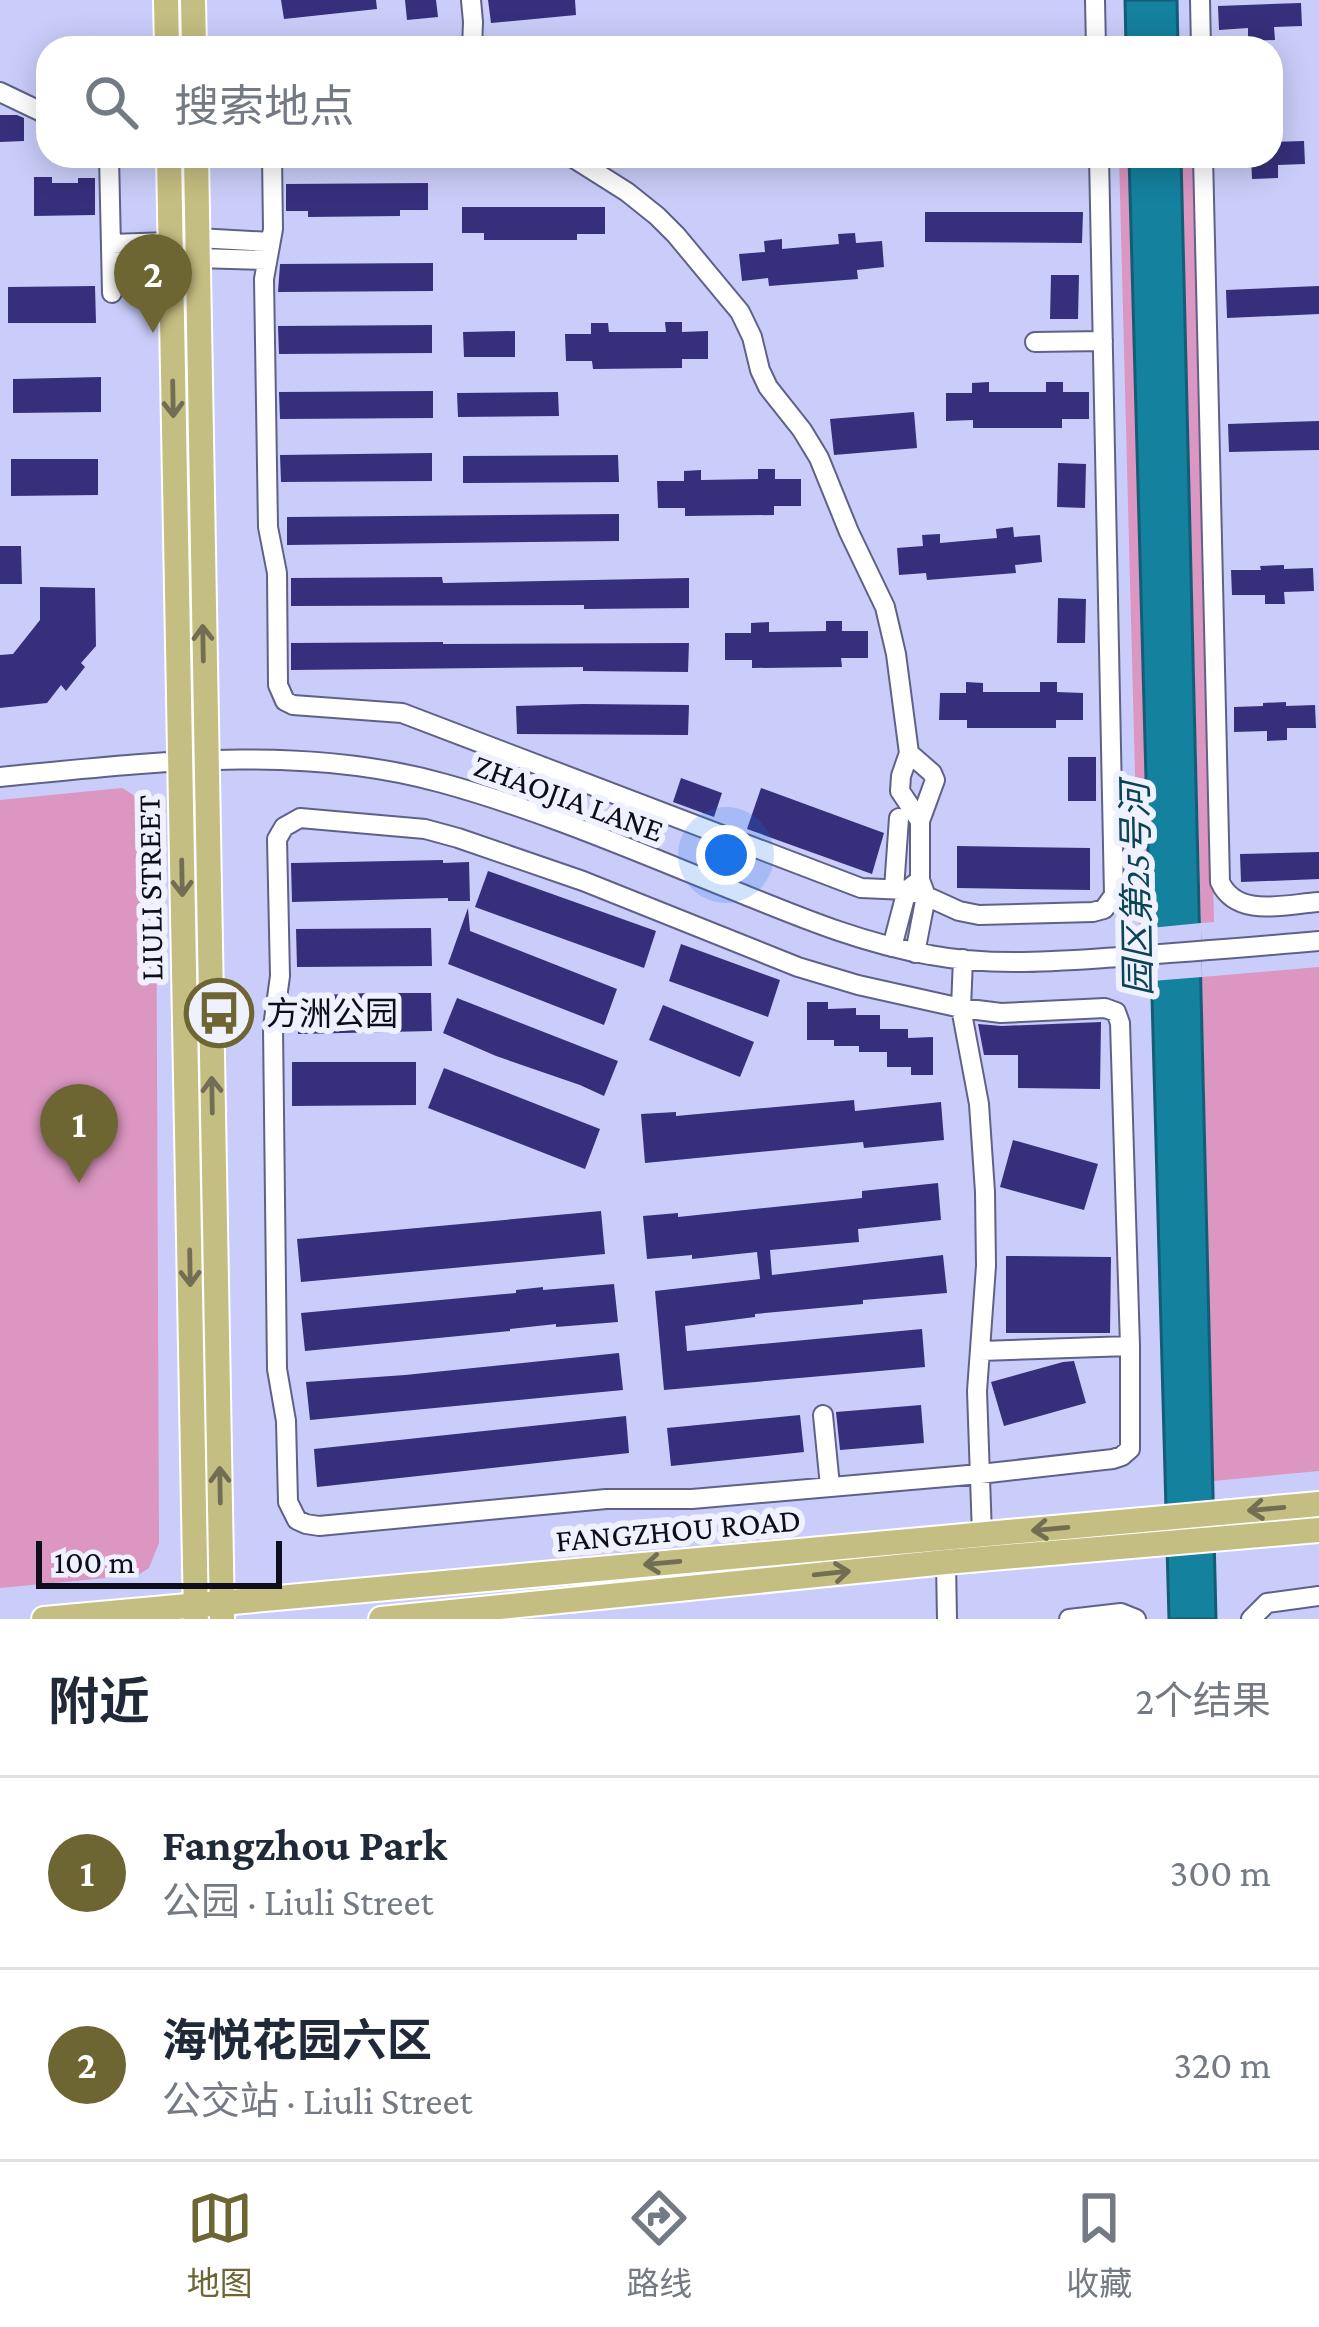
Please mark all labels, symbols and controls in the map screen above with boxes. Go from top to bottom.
search box [36,36,1283,168]
icon: search [78,69,144,135]
text: 搜索地点 [174,82,354,132]
pin: 2 [114,234,192,333]
one-way arrow [162,379,185,418]
one-way arrow [191,624,214,663]
street label: ZHAOJIA LANE [469,746,669,849]
water label: 园区第25号河 [1115,776,1159,996]
street label: LIULI STREET [129,795,170,981]
your location [696,825,756,885]
one-way arrow [170,858,193,897]
bus stop icon: 方洲公园 [184,978,254,1048]
place label: 方洲公园 [266,995,398,1032]
one-way arrow [200,1076,223,1115]
pin: 1 [40,1084,118,1183]
one-way arrow [178,1248,201,1287]
one-way arrow [208,1466,231,1505]
one-way arrow [1248,1498,1287,1521]
street label: FANGZHOU ROAD [554,1500,802,1559]
one-way arrow [1031,1518,1070,1541]
scale bar [36,1535,282,1588]
text: 100 m [54,1543,135,1580]
one-way arrow [643,1552,682,1575]
one-way arrow [812,1562,851,1584]
text: 附近 [48,1673,150,1730]
text: 2个结果 [1135,1679,1271,1722]
text: Fangzhou Park [162,1820,447,1870]
text: 1 [80,1851,94,1894]
text: 300 m [1170,1851,1271,1894]
text: 公园 · Liuli Street [162,1880,433,1923]
text: 海悦花园六区 [162,2016,432,2066]
text: 2 [77,2043,97,2086]
text: 320 m [1173,2043,1271,2086]
text: 公交站 · Liuli Street [162,2079,472,2122]
tab: 地图 [187,2185,253,2305]
tab: 路线 [626,2185,692,2305]
tab: 收藏 [1066,2185,1132,2305]

